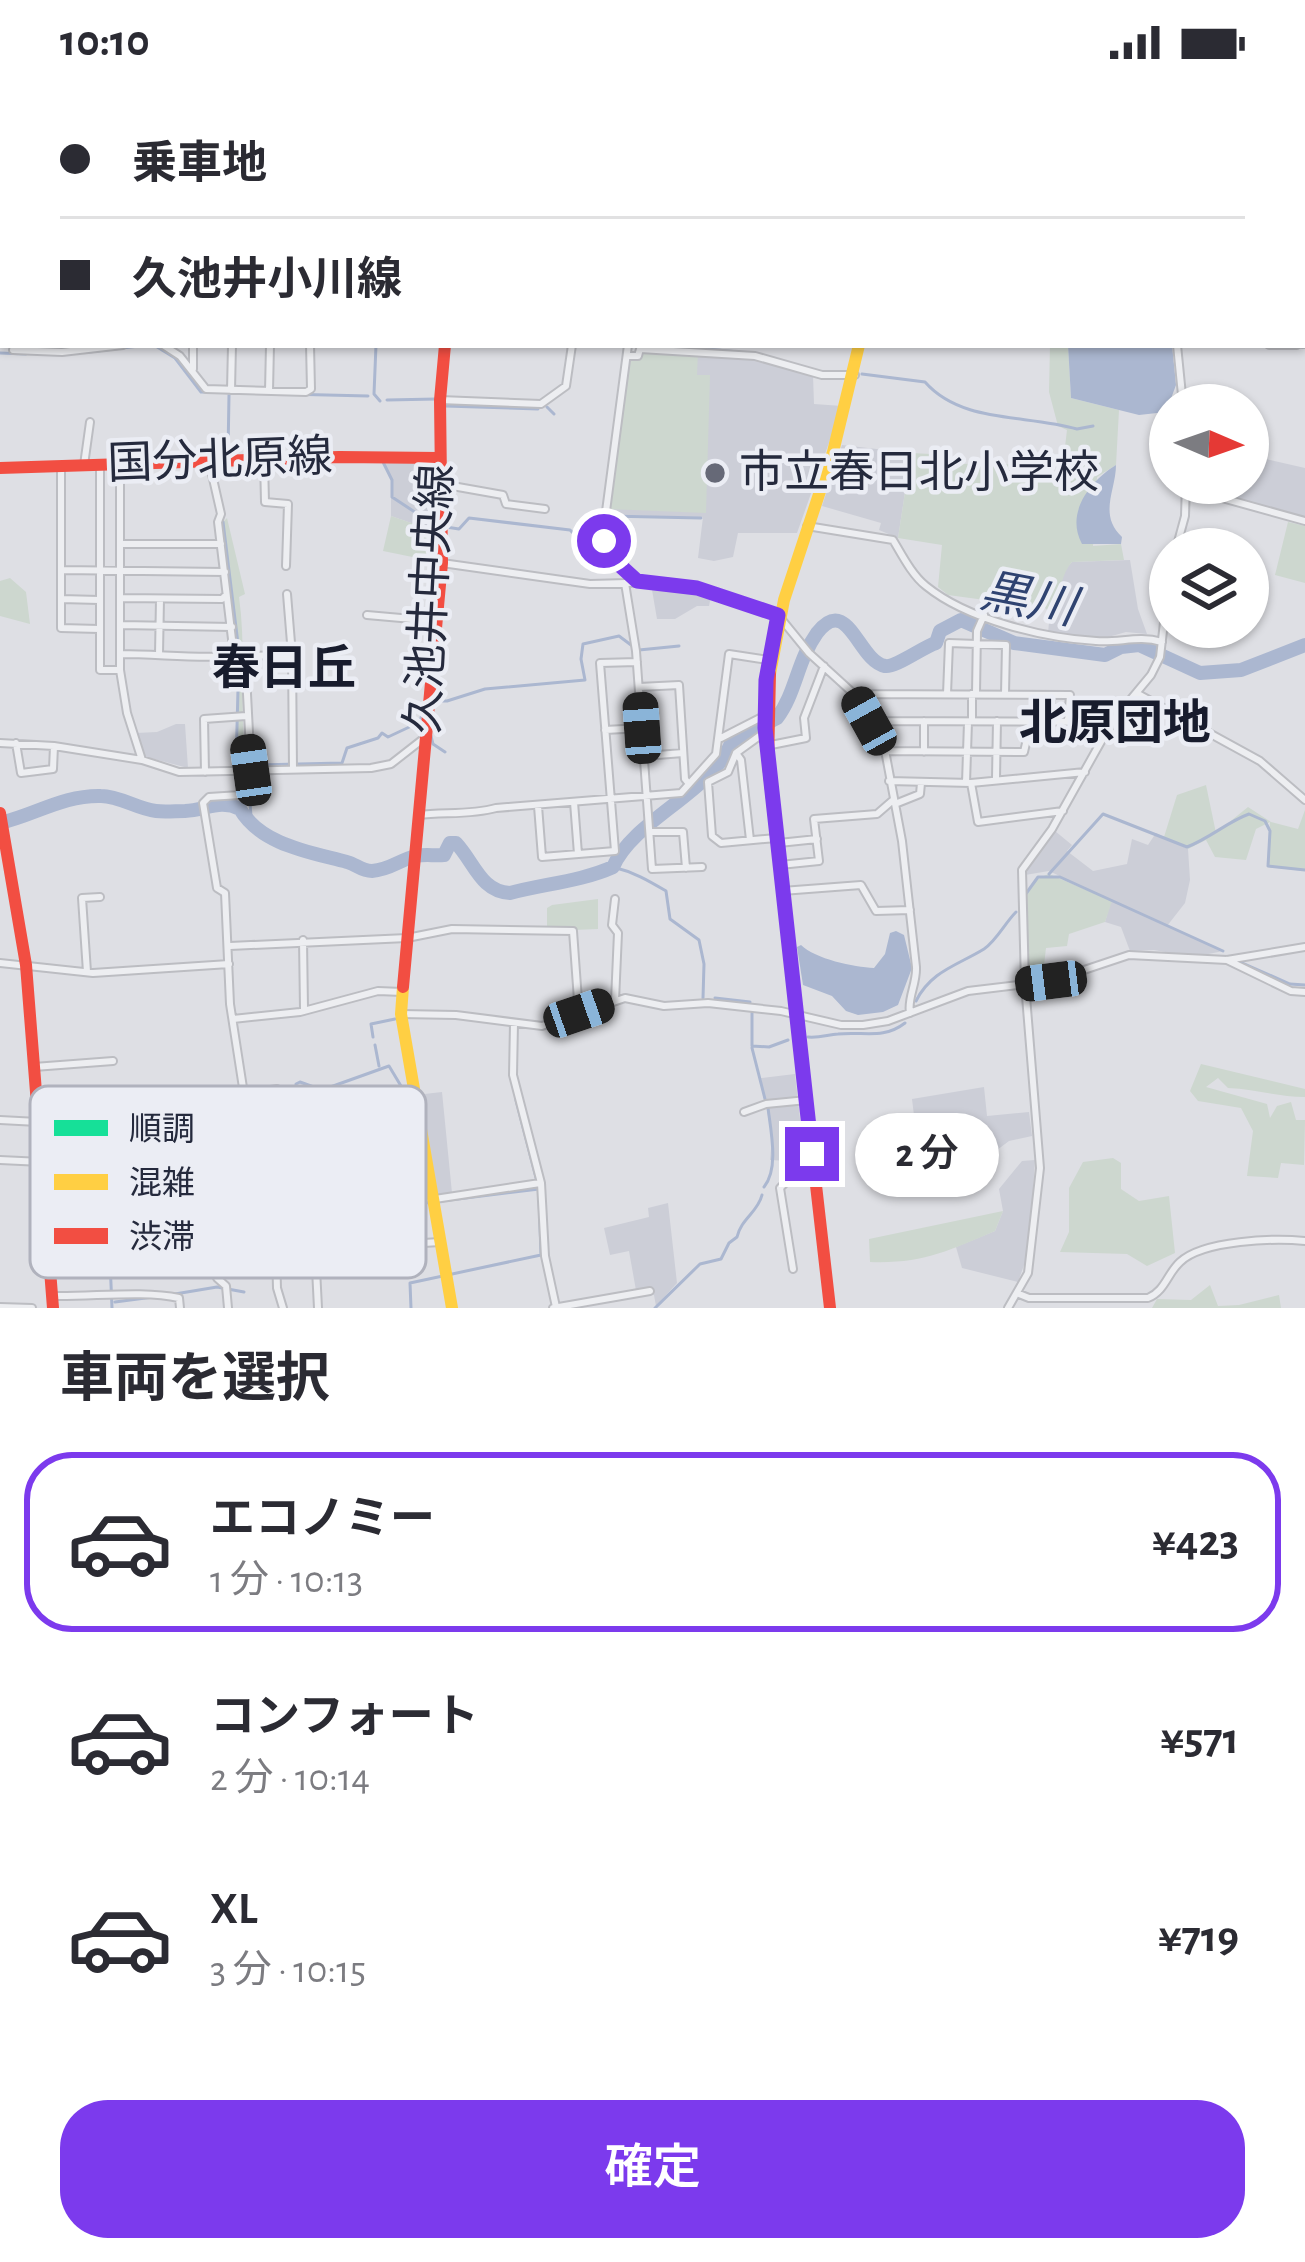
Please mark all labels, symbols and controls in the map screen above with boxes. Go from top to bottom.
text: 10:10 [60,19,150,64]
text: 乗車地 [132,142,267,187]
text: 久池井小川線 [132,258,402,303]
north arrow [1149,384,1269,504]
map controls [1149,384,1269,648]
street label: 国分北原線 [107,433,333,487]
place label: 市立春日北小学校 [739,448,1099,496]
marker: 市立春日北小学校 [702,460,728,486]
street label: 久池井中央線 [399,463,461,735]
route start [577,514,631,568]
button: layers [1149,528,1269,648]
water label: 黒川 [976,567,1085,635]
district label: 春日丘 [212,643,356,694]
car [836,681,902,761]
car [622,691,662,765]
district label: 北原団地 [1019,698,1211,749]
car [228,732,274,808]
car [1013,959,1089,1003]
car [539,984,619,1042]
legend [30,1086,426,1278]
callout: 2 分 [854,1112,998,1196]
text: 順調 [129,1113,195,1147]
route end [785,1127,839,1181]
text: 2 分 [895,1135,959,1174]
text: 混雑 [129,1166,195,1201]
text: 渋滞 [129,1220,195,1255]
text: 車両を選択 [60,1353,330,1407]
icon: car [66,1488,174,1596]
text: エコノミー [210,1497,435,1542]
text: ¥423 [1152,1519,1239,1564]
text: 1 分 · 10:13 [210,1561,363,1600]
icon: car [66,1686,174,1794]
text: コンフォート [210,1695,479,1740]
text: ¥571 [1160,1717,1239,1762]
text: 2 分 · 10:14 [210,1759,370,1798]
icon: car [66,1884,174,1992]
text: XL [210,1887,258,1932]
text: ¥719 [1158,1915,1239,1960]
text: 3 分 · 10:15 [210,1951,366,1990]
button: 確定 [60,2100,1245,2238]

